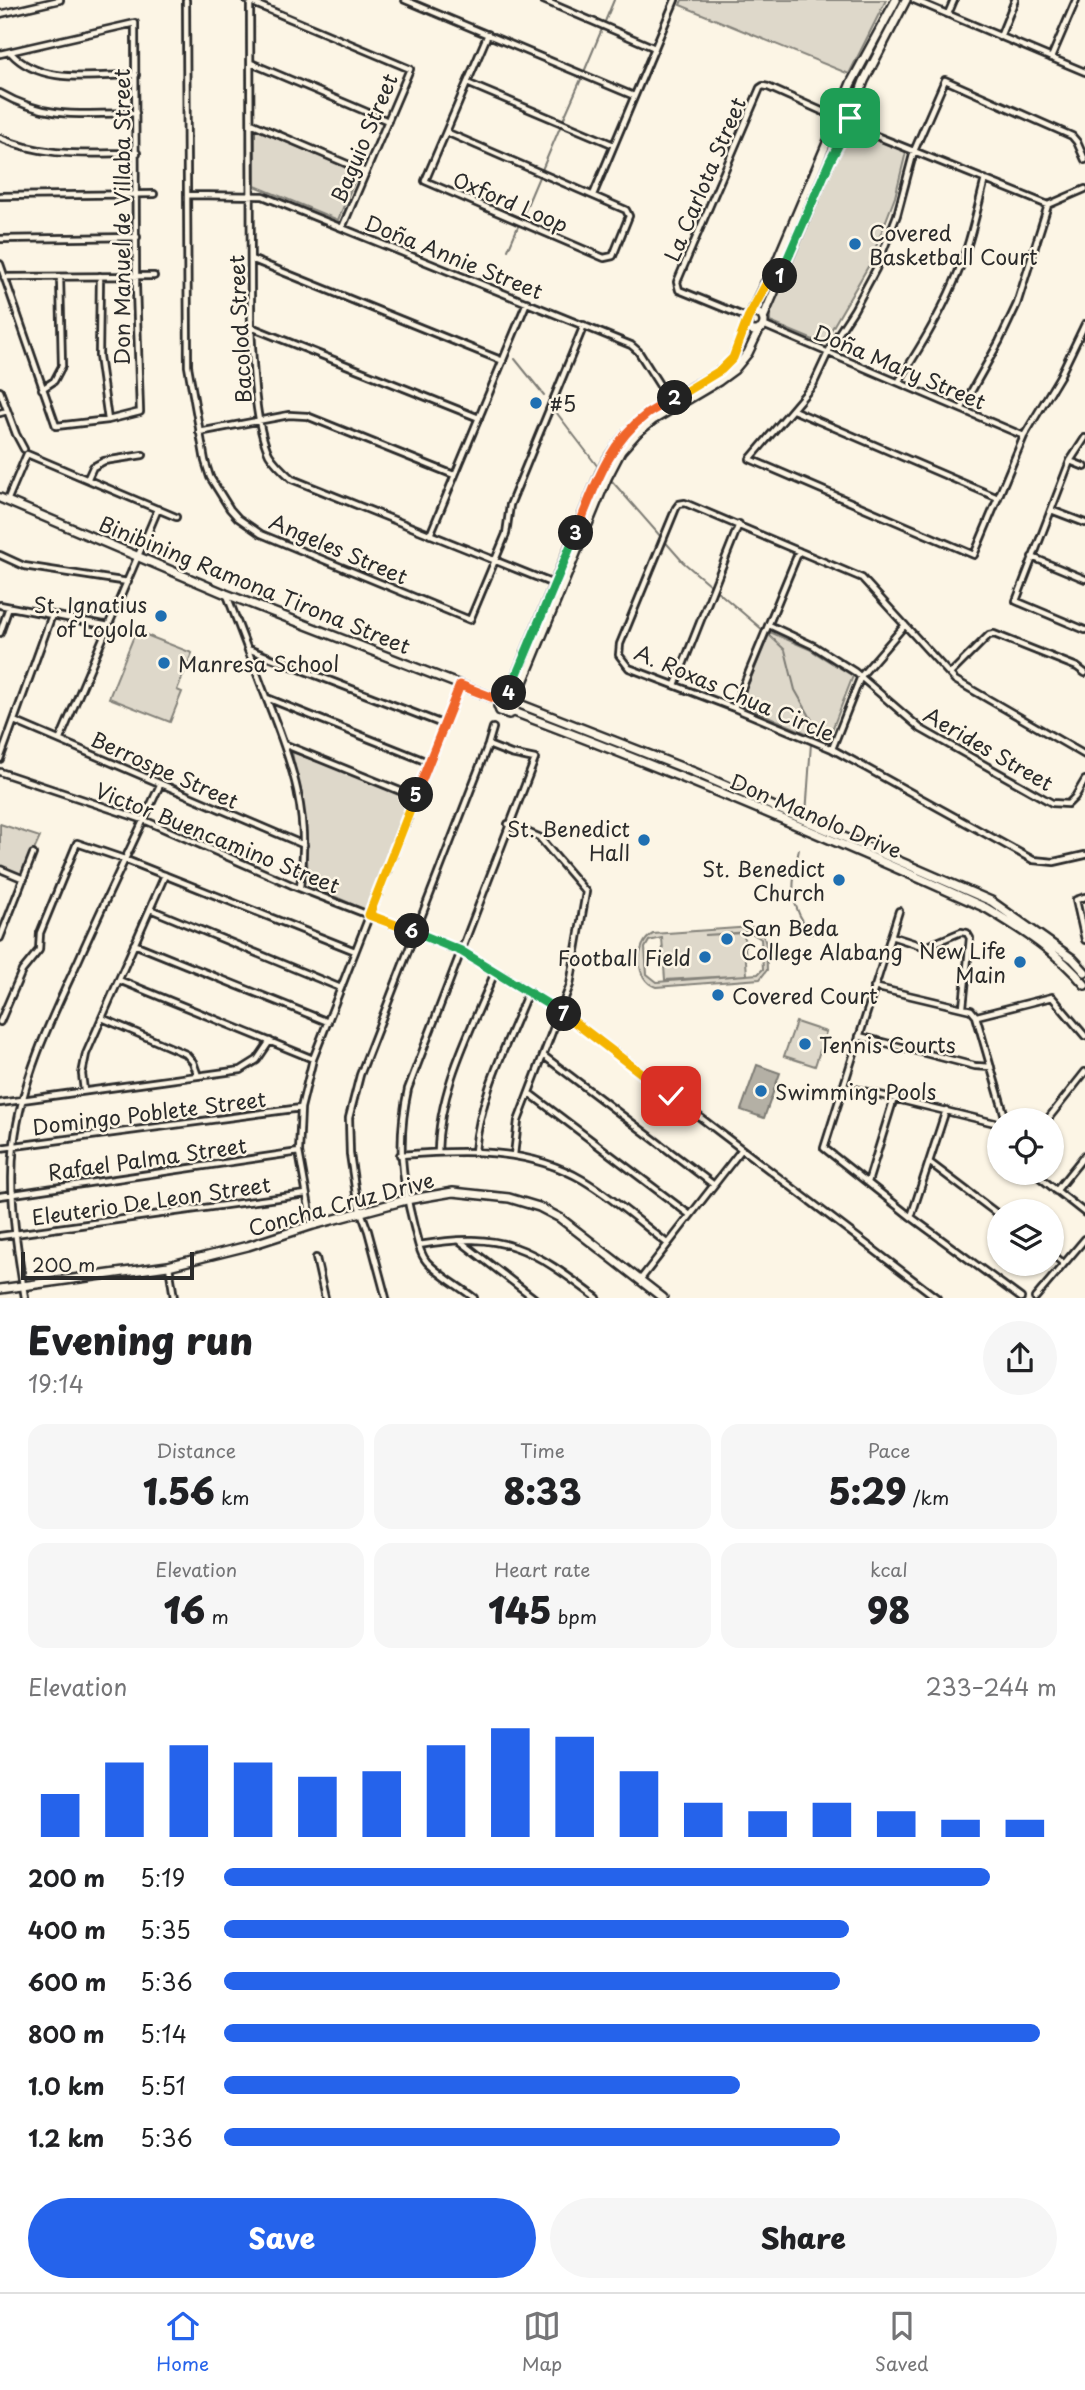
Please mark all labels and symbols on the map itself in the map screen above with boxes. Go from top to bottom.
street label: Don Manuel de Villaba Street [105,68,137,366]
street label: Baguio Street [321,68,405,208]
pin [820,88,880,148]
street label: La Carlota Street [655,92,753,266]
street label: Oxford Loop [448,162,574,240]
street label: Doña Annie Street [360,206,548,306]
place label: Covered Basketball Court [869,216,1038,272]
marker: Covered Basketball Court [847,236,863,252]
street label: Bacolod Street [219,254,259,404]
pin: 1 [762,258,798,294]
street label: Doña Mary Street [809,315,991,417]
pin: 2 [658,380,692,416]
place label: #5 [550,387,576,419]
marker: #5 [528,395,544,411]
street label: Angeles Street [265,504,413,592]
street label: Binibining Ramona Tirona Street [95,507,415,661]
pin: 3 [558,516,594,550]
place label: St. Ignatius of Loyola [34,588,147,644]
marker: St. Ignatius of Loyola [153,608,169,624]
street label: A. Roxas Chua Circle [630,635,840,749]
place label: Manresa School [178,647,339,679]
marker: Manresa School [156,655,172,671]
pin: 4 [491,676,526,710]
street label: Aerides Street [918,698,1060,798]
street label: Berrospe Street [86,722,244,816]
street label: Don Manolo Drive [725,764,907,866]
street label: Victor Buencamino Street [91,773,345,901]
pin: 5 [398,778,434,812]
place label: St. Benedict Hall [507,812,630,868]
marker: St. Benedict Hall [636,832,652,848]
place label: St. Benedict Church [702,852,825,908]
marker: St. Benedict Church [831,872,847,888]
place label: San Beda College Alabang [741,911,903,967]
pin: 6 [394,914,430,948]
marker: San Beda College Alabang [719,931,735,947]
place label: New Life Main [919,934,1006,990]
place label: Football Field [557,941,691,973]
marker: Football Field [697,949,713,965]
marker: New Life Main [1012,954,1028,970]
place label: Covered Court [732,979,878,1011]
marker: Covered Court [710,987,726,1003]
pin: 7 [546,996,582,1032]
place label: Tennis Courts [819,1028,956,1060]
marker: Tennis Courts [797,1036,813,1052]
pin [641,1066,701,1126]
place label: Swimming Pools [775,1075,936,1107]
street label: Domingo Poblete Street [30,1082,268,1142]
marker: Swimming Pools [753,1083,769,1099]
street label: Rafael Palma Street [46,1128,248,1188]
street label: Concha Cruz Drive [245,1163,437,1243]
street label: Eleuterio De Leon Street [30,1167,272,1233]
scale bar [21,1249,194,1281]

